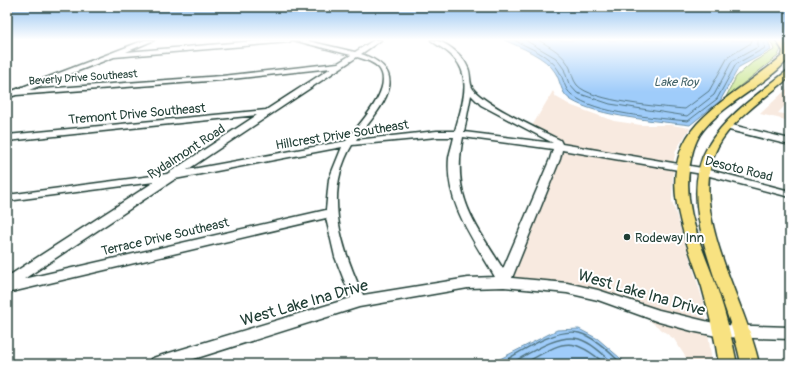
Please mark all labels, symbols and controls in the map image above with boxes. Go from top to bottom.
street label: Beverly Drive Southeast [28,67,138,88]
water label: Lake Roy [654,75,700,90]
street label: Tremont Drive Southeast [68,100,207,128]
street label: Hillcrest Drive Southeast [274,116,411,153]
street label: Rydalmont Road [145,121,228,183]
street label: Desoto Road [703,153,774,185]
street label: Terrace Drive Southeast [100,214,231,259]
place label: Rodeway Inn [635,230,704,246]
marker: Rodeway Inn [622,232,632,242]
street label: West Lake Ina Drive [576,265,708,321]
street label: West Lake Ina Drive [238,275,370,331]

